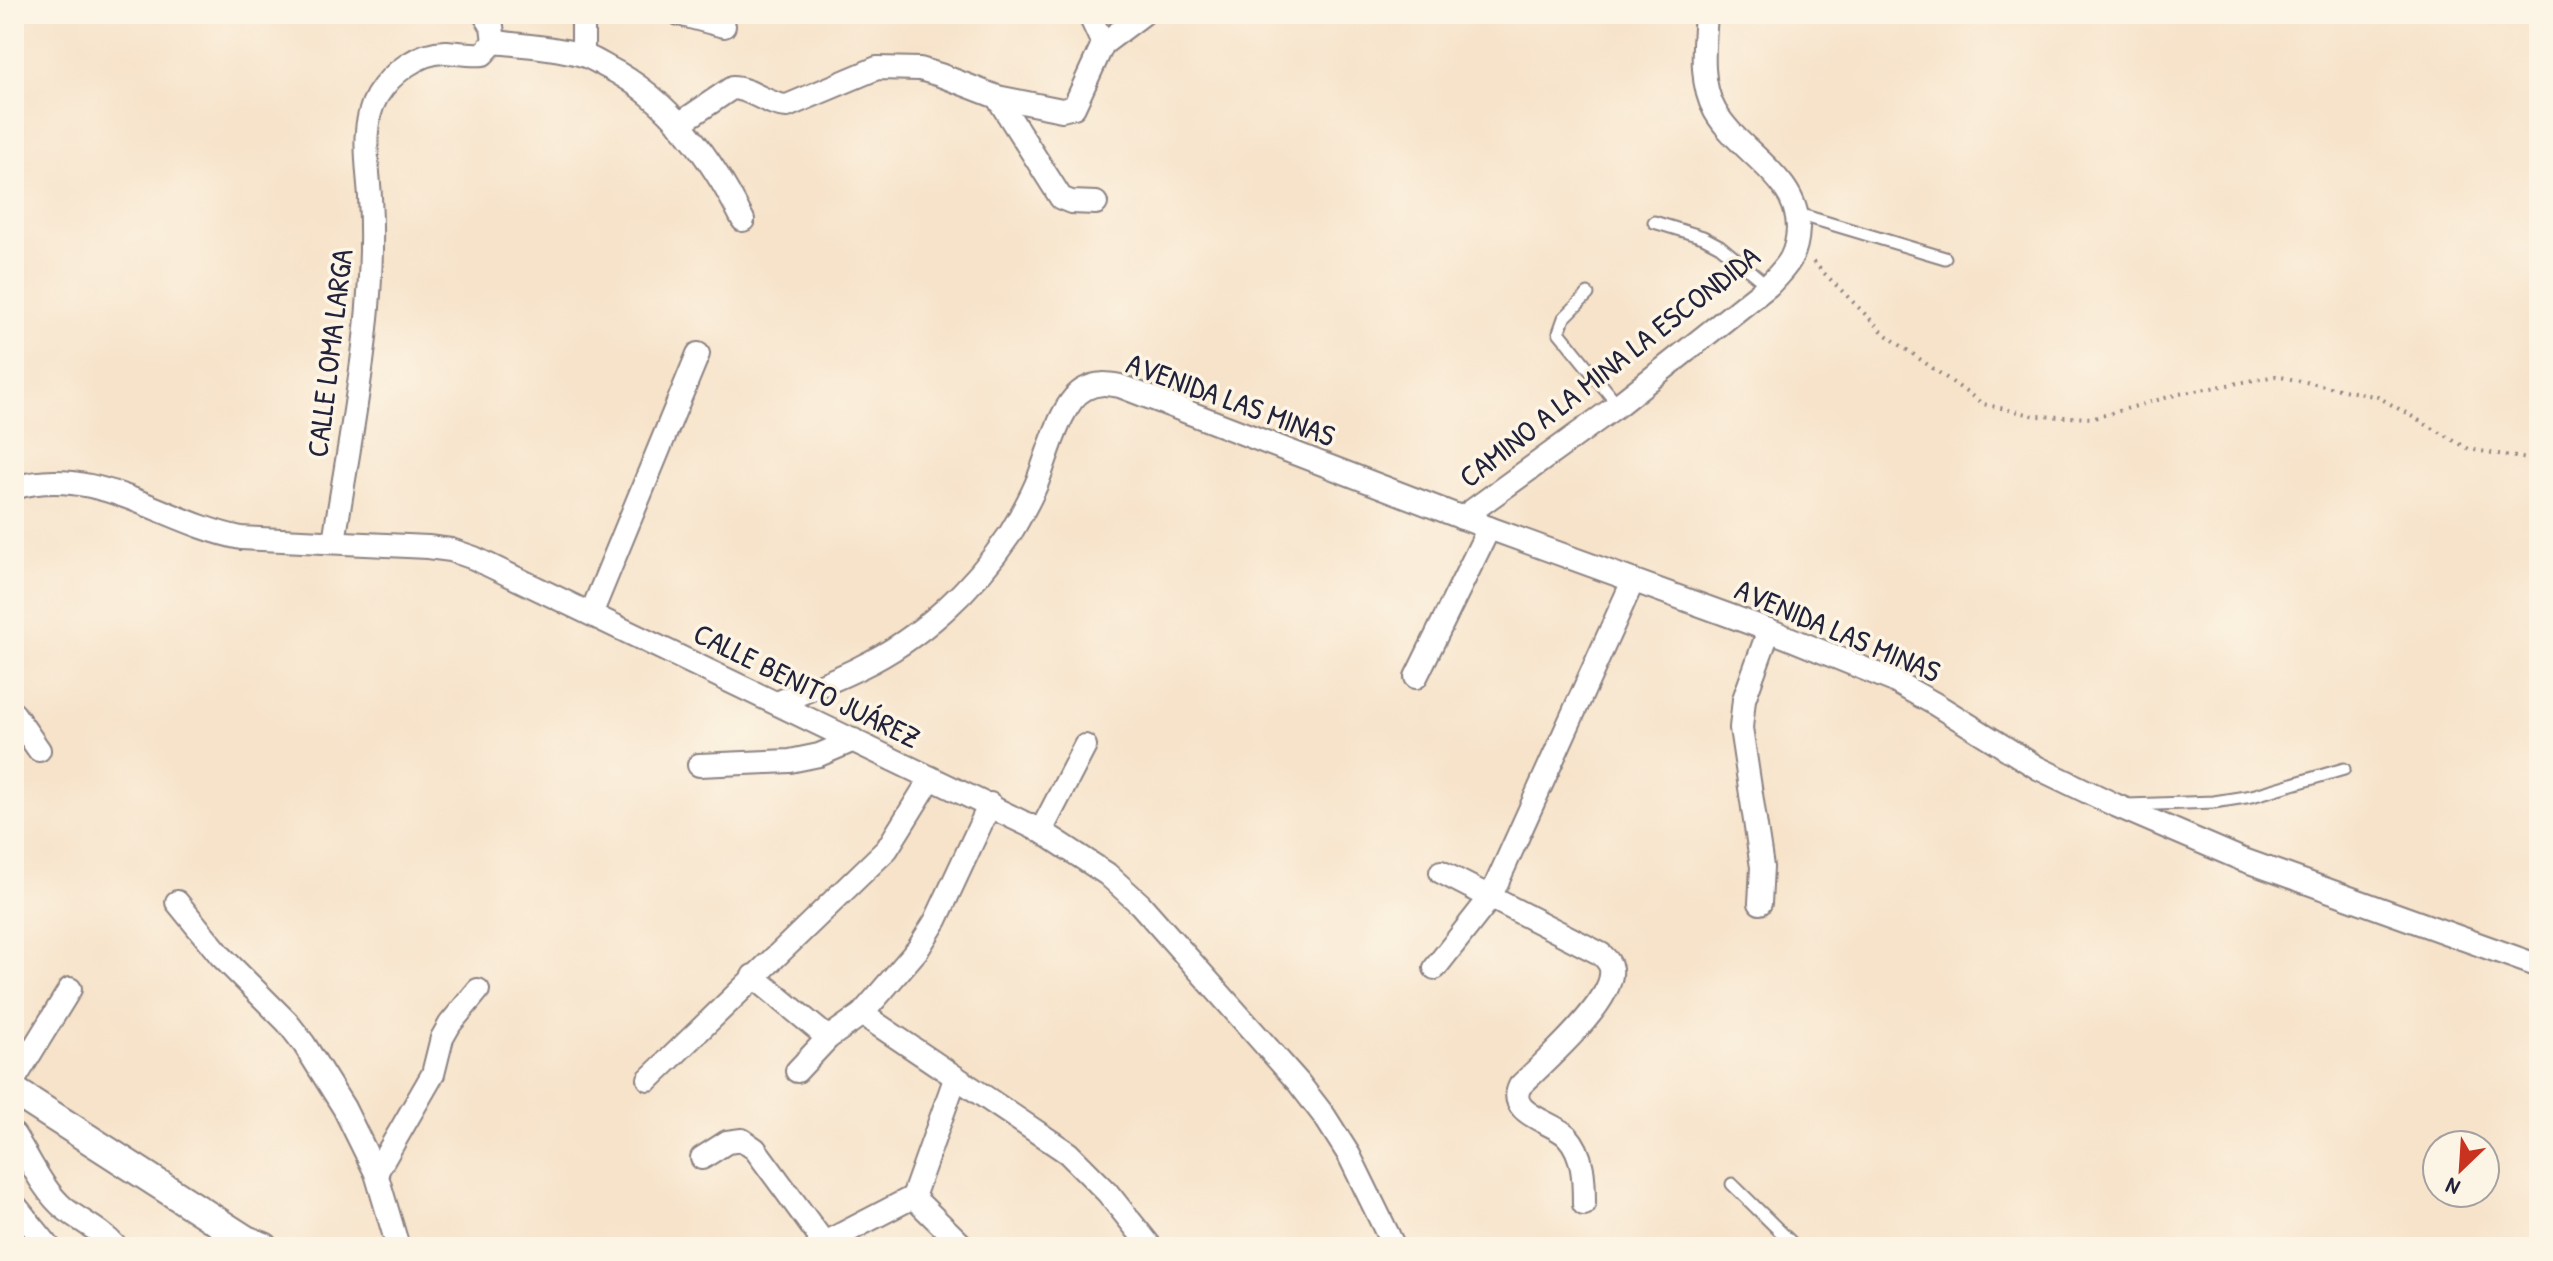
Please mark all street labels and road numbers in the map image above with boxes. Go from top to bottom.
street label: CAMINO A LA MINA LA ESCONDIDA [1450,236,1768,496]
street label: CALLE LOMA LARGA [296,246,362,459]
street label: AVENIDA LAS MINAS [1121,343,1341,455]
street label: AVENIDA LAS MINAS [1729,569,1947,691]
street label: CALLE BENITO JUÁREZ [687,613,927,757]

